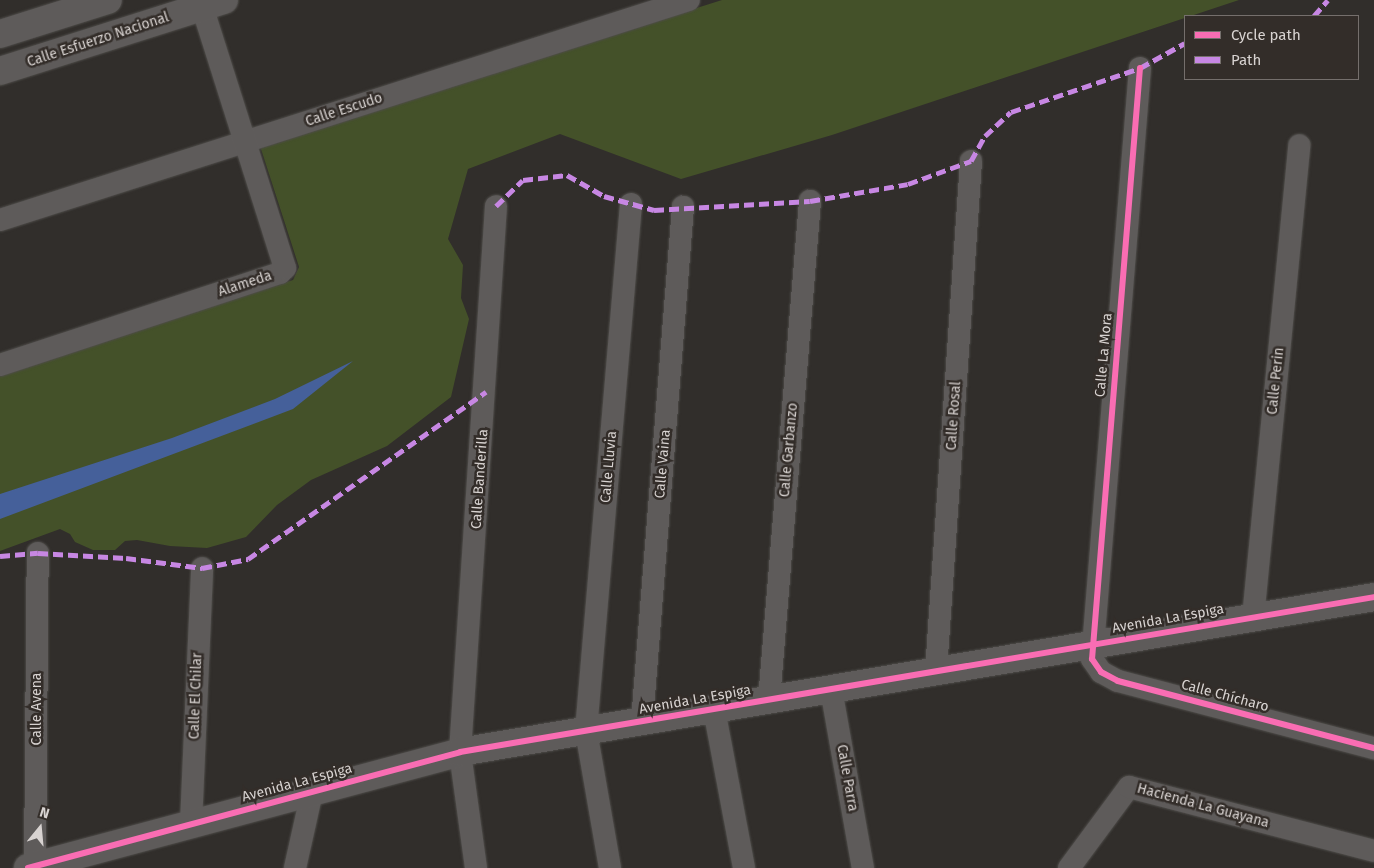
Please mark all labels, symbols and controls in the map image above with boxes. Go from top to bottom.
street label: Calle Esfuerzo Nacional [25,9,171,71]
legend [1184,15,1359,80]
text: Cycle path [1231,26,1301,44]
text: Path [1231,51,1261,69]
street label: Calle Escudo [303,90,385,130]
street label: Alameda [216,267,274,301]
street label: Calle La Mora [1092,312,1116,398]
street label: Calle Perin [1264,347,1288,415]
street label: Calle Rosal [943,381,965,451]
street label: Calle Garbanzo [777,402,801,498]
street label: Calle Banderilla [468,428,492,530]
street label: Calle Vaina [652,429,674,499]
street label: Calle Lluvia [597,430,621,504]
street label: Avenida La Espiga [1111,601,1225,637]
street label: Calle El Chilar [186,652,206,740]
street label: Calle Avena [29,673,45,745]
street label: Calle Chícharo [1179,676,1271,716]
street label: Avenida La Espiga [638,682,752,718]
street label: Calle Parra [833,743,861,813]
street label: Avenida La Espiga [240,760,354,806]
street label: Hacienda La Guayana [1135,780,1271,832]
north arrow [15,803,65,853]
text: N [38,804,51,823]

